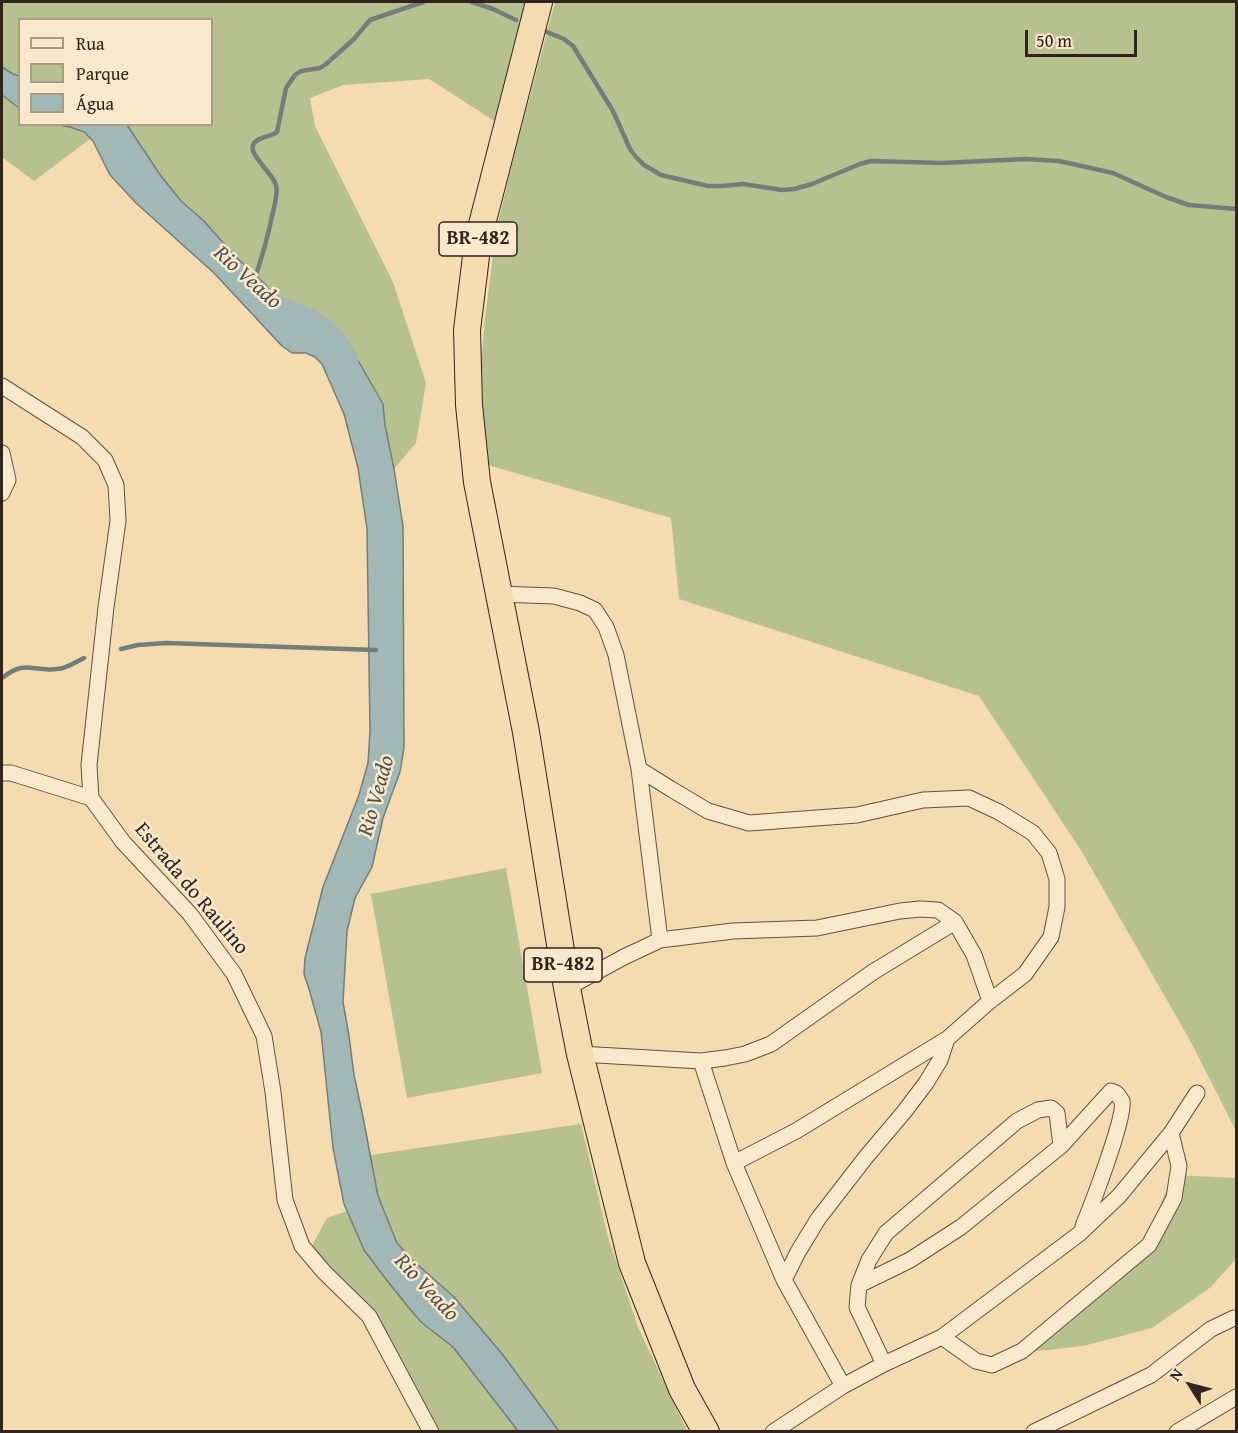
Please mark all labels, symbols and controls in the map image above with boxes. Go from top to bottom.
legend [18,18,213,126]
scale bar [1028,18,1140,56]
text: 50 m [1036,27,1072,54]
text: Rua [76,30,105,57]
text: Parque [76,60,129,87]
text: Água [76,90,114,117]
road number: BR-482 [439,222,517,256]
water label: Rio Veado [208,241,286,315]
water label: Rio Veado [353,753,401,839]
street label: Estrada do Raulino [128,818,254,960]
road number: BR-482 [524,948,602,982]
water label: Rio Veado [388,1249,464,1327]
north arrow [1160,1355,1220,1415]
text: N [1163,1363,1188,1386]

